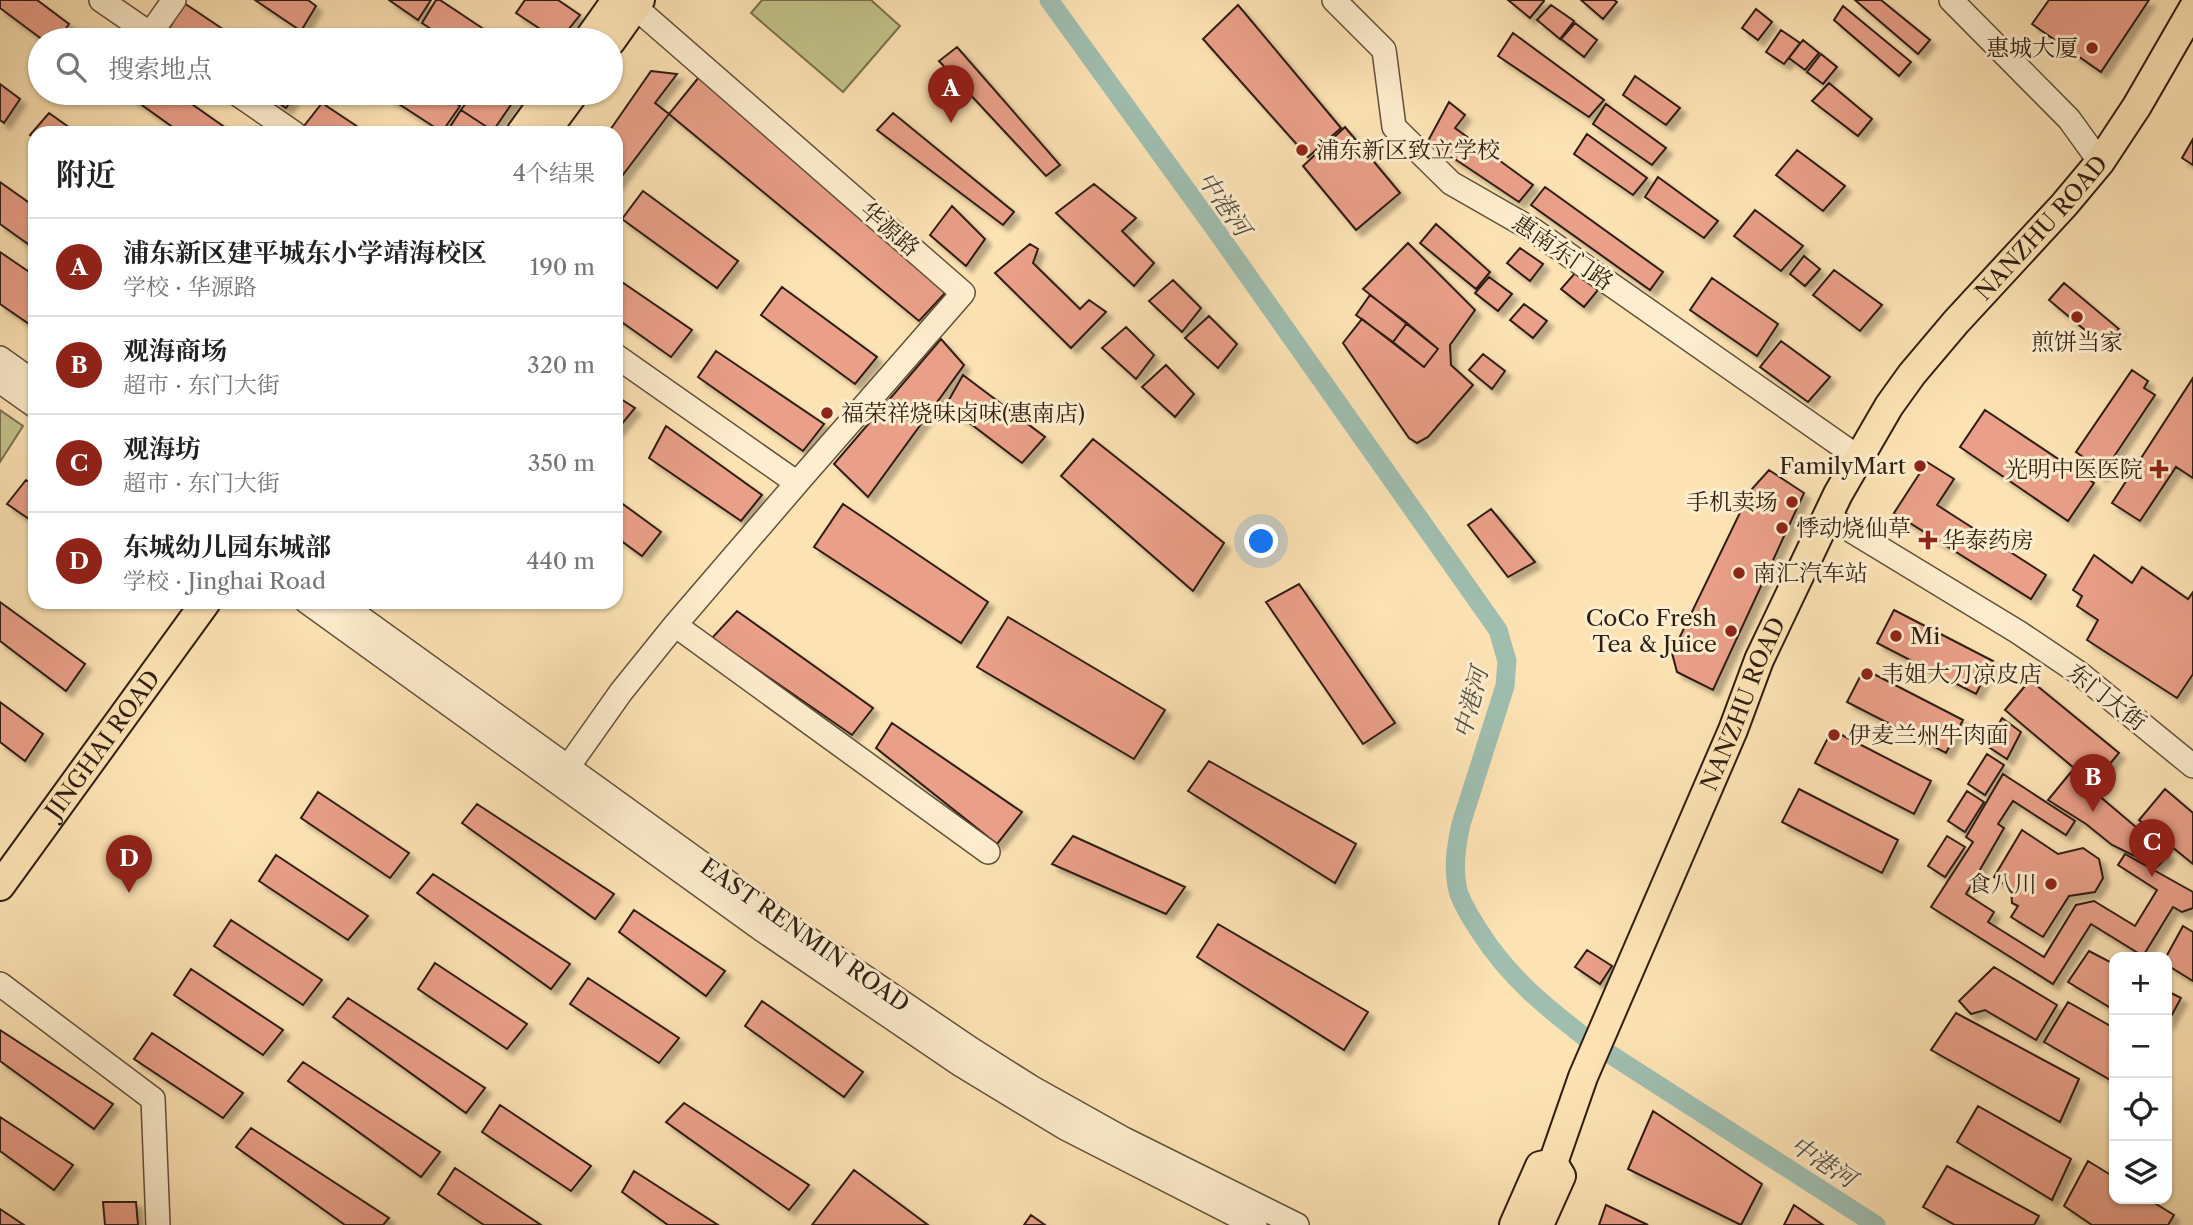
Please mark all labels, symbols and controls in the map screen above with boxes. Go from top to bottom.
search box [28,28,623,105]
place label: 惠城大厦 [1986,34,2078,62]
marker: 惠城大厦 [2084,40,2100,56]
icon: search [52,48,90,86]
text: 搜索地点 [108,53,212,85]
pin: A [928,65,974,123]
place label: 浦东新区致立学校 [1316,136,1500,164]
marker: 浦东新区致立学校 [1294,142,1310,158]
street label: NANZHU ROAD [1969,150,2113,306]
text: 附近 [56,156,116,193]
text: 4个结果 [513,159,595,187]
water label: 中港河 [1192,166,1259,245]
street label: 华源路 [855,196,925,262]
street label: 惠南东门路 [1508,208,1618,296]
text: 浦东新区建平城东小学靖海校区 [123,237,487,269]
text: A [70,253,88,281]
text: 190 m [530,253,595,281]
text: 学校 · 华源路 [123,273,257,301]
marker: 煎饼当家 [2069,309,2085,325]
place label: 煎饼当家 [2031,328,2123,356]
text: 观海商场 [123,335,227,367]
text: B [70,351,88,379]
text: 320 m [527,351,595,379]
text: 超市 · 东门大街 [123,371,280,399]
place label: 福荣祥烧味卤味(惠南店) [841,399,1085,427]
marker: 福荣祥烧味卤味(惠南店) [819,405,835,421]
text: 观海坊 [123,433,201,465]
text: C [70,449,88,477]
text: 350 m [528,449,595,477]
place label: FamilyMart [1779,452,1906,480]
place label: 光明中医医院 [2005,455,2143,483]
marker: FamilyMart [1912,458,1928,474]
marker: 光明中医医院 [2149,459,2169,479]
text: 超市 · 东门大街 [123,469,280,497]
place label: 手机卖场 [1686,488,1778,516]
marker: 手机卖场 [1784,494,1800,510]
place label: 悸动烧仙草 [1796,514,1911,542]
marker: 悸动烧仙草 [1774,520,1790,536]
your location [1244,524,1278,558]
place label: 华泰药房 [1942,526,2034,554]
text: 东城幼儿园东城部 [123,531,331,563]
marker: 华泰药房 [1920,532,1936,548]
text: D [69,547,89,575]
text: 440 m [526,547,595,575]
place label: 南汇汽车站 [1753,559,1868,587]
marker: 南汇汽车站 [1731,565,1747,581]
text: 学校 · Jinghai Road [123,567,326,595]
place label: CoCo Fresh Tea & Juice [1586,604,1717,658]
street label: NANZHU ROAD [1695,613,1791,795]
place label: Mi [1910,622,1940,650]
marker: CoCo Fresh Tea & Juice [1723,623,1739,639]
marker: Mi [1888,628,1904,644]
street label: 东门大街 [2062,658,2152,736]
water label: 中港河 [1447,660,1495,741]
place label: 韦姐大刀凉皮店 [1881,660,2042,688]
street label: JINGHAI ROAD [38,665,166,826]
marker: 韦姐大刀凉皮店 [1859,666,1875,682]
place label: 伊麦兰州牛肉面 [1848,721,2009,749]
marker: 伊麦兰州牛肉面 [1826,727,1842,743]
pin: B [2070,754,2116,812]
pin: C [2129,819,2175,877]
pin: D [106,835,152,893]
street label: EAST RENMIN ROAD [695,852,915,1018]
place label: 食八川 [1968,870,2037,898]
marker: 食八川 [2043,876,2059,892]
map controls [2109,952,2172,1204]
button: + [2109,952,2172,1015]
button: − [2109,1015,2172,1078]
button: locate [2109,1078,2172,1141]
water label: 中港河 [1785,1130,1865,1196]
button: layers [2109,1141,2172,1204]

